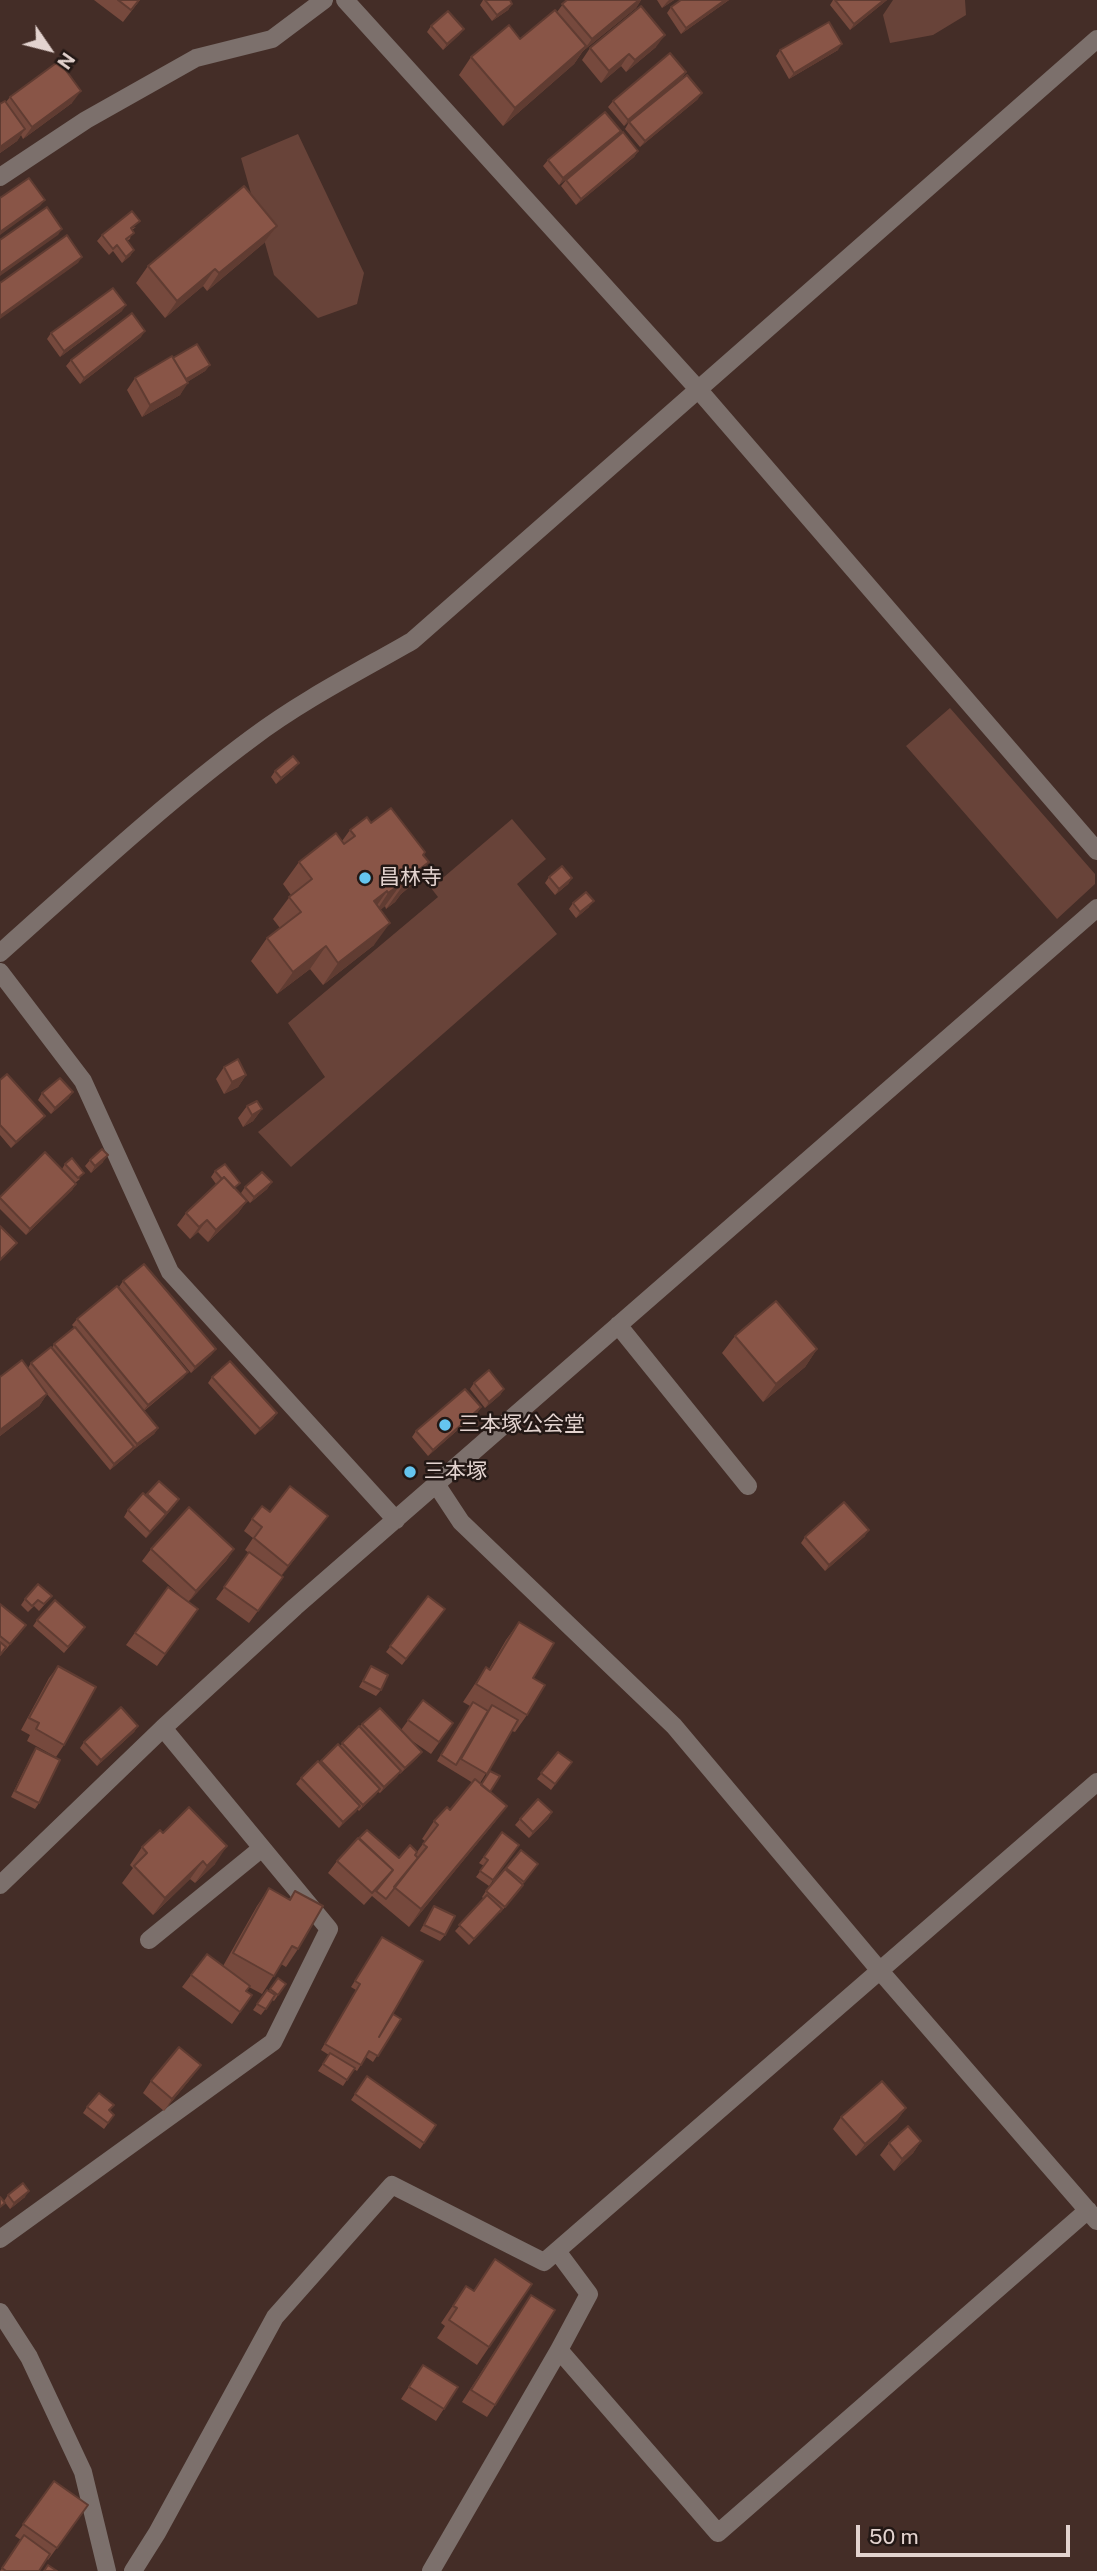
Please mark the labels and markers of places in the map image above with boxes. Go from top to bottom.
place label: 昌林寺 [379,865,442,891]
marker: 昌林寺 [357,870,373,886]
place label: 三本塚公会堂 [459,1412,585,1438]
marker: 三本塚公会堂 [437,1417,453,1433]
place label: 三本塚 [424,1459,487,1485]
marker: 三本塚 [402,1464,418,1480]

